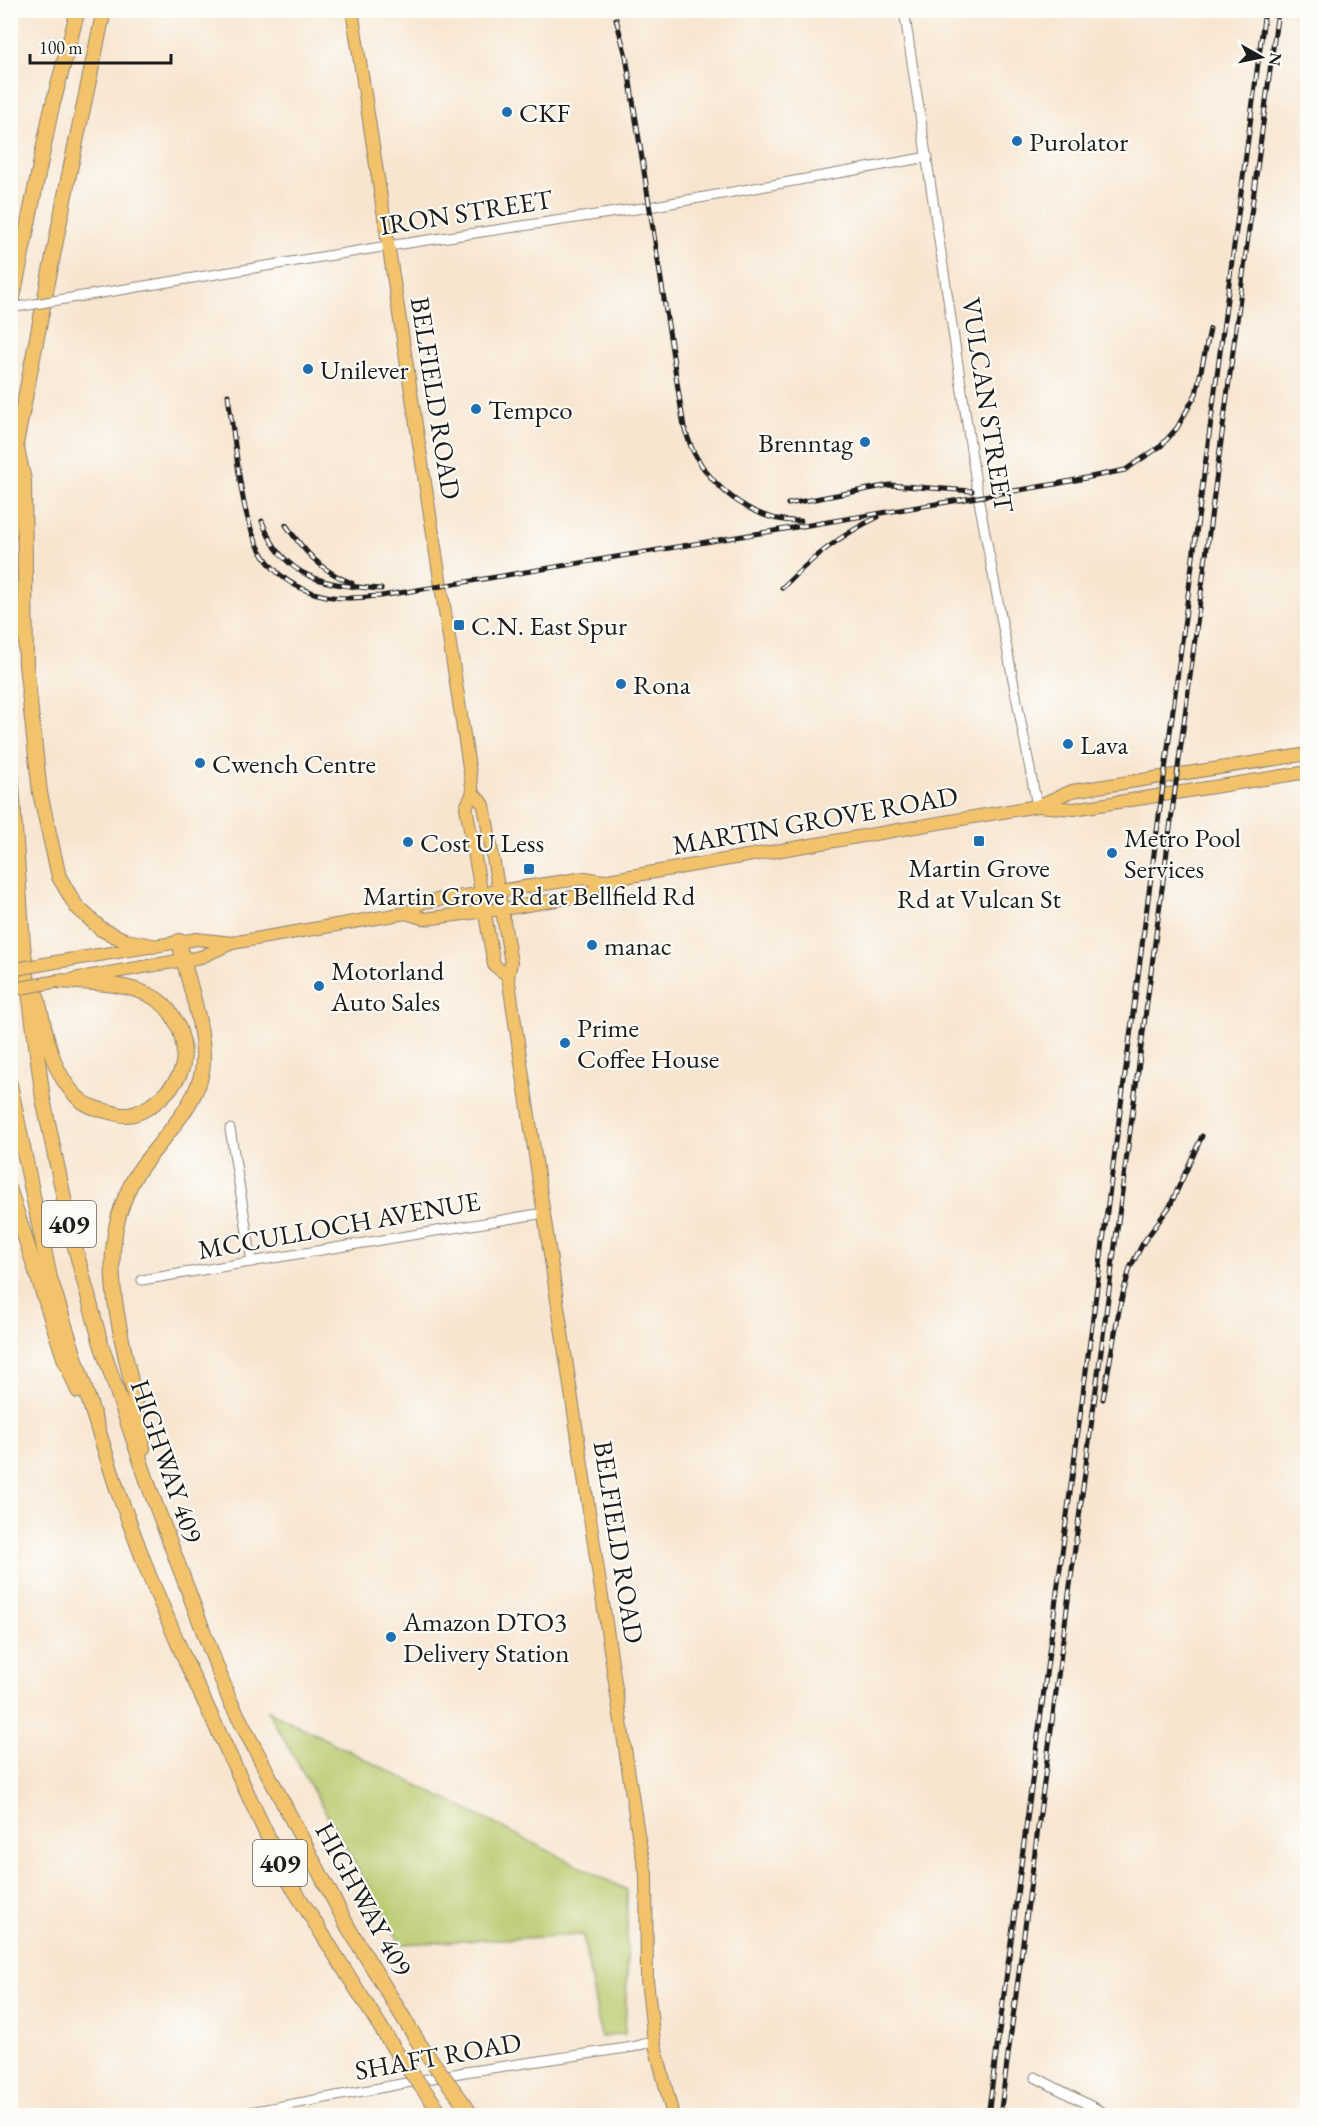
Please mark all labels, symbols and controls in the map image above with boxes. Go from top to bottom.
scale bar [30,27,171,65]
north arrow [1231,27,1291,87]
text: 100 m [39,36,83,59]
text: N [1264,51,1287,67]
place label: CKF [519,95,571,130]
marker: CKF [500,105,514,119]
place label: Purolator [1029,124,1128,159]
marker: Purolator [1010,134,1024,148]
street label: IRON STREET [377,181,556,243]
street label: BELFIELD ROAD [403,294,469,502]
street label: VULCAN STREET [954,295,1022,516]
place label: Unilever [320,352,409,387]
marker: Unilever [301,362,315,376]
place label: Tempco [488,392,573,427]
marker: Tempco [469,402,483,416]
place label: Brenntag [758,425,853,460]
marker: Brenntag [858,435,872,449]
place label: C.N. East Spur [471,608,627,643]
marker: C.N. East Spur [452,618,466,632]
place label: Rona [633,667,691,702]
marker: Rona [614,677,628,691]
place label: Lava [1080,727,1128,762]
marker: Lava [1061,737,1075,751]
place label: Cwench Centre [212,746,376,781]
marker: Cwench Centre [193,756,207,770]
street label: MARTIN GROVE ROAD [670,778,960,862]
place label: Metro Pool Services [1124,820,1241,886]
place label: Cost U Less [420,825,544,860]
marker: Martin Grove Rd at Vulcan St [972,834,986,848]
marker: Cost U Less [401,835,415,849]
marker: Metro Pool Services [1105,846,1119,860]
place label: Martin Grove Rd at Vulcan St [897,850,1061,916]
marker: Martin Grove Rd at Bellfield Rd [522,862,536,876]
place label: Martin Grove Rd at Bellfield Rd [363,878,696,913]
place label: manac [604,928,672,963]
marker: manac [585,938,599,952]
place label: Motorland Auto Sales [330,953,445,1019]
marker: Motorland Auto Sales [312,979,326,993]
place label: Prime Coffee House [577,1010,719,1076]
marker: Prime Coffee House [558,1036,572,1050]
street label: MCCULLOCH AVENUE [195,1183,483,1267]
road number: 409 [42,1201,96,1247]
street label: HIGHWAY 409 [123,1375,211,1547]
street label: BELFIELD ROAD [586,1438,652,1646]
place label: Amazon DTO3 Delivery Station [402,1604,569,1670]
marker: Amazon DTO3 Delivery Station [384,1630,398,1644]
street label: HIGHWAY 409 [307,1816,421,1982]
road number: 409 [253,1840,307,1886]
street label: SHAFT ROAD [352,2024,524,2088]

